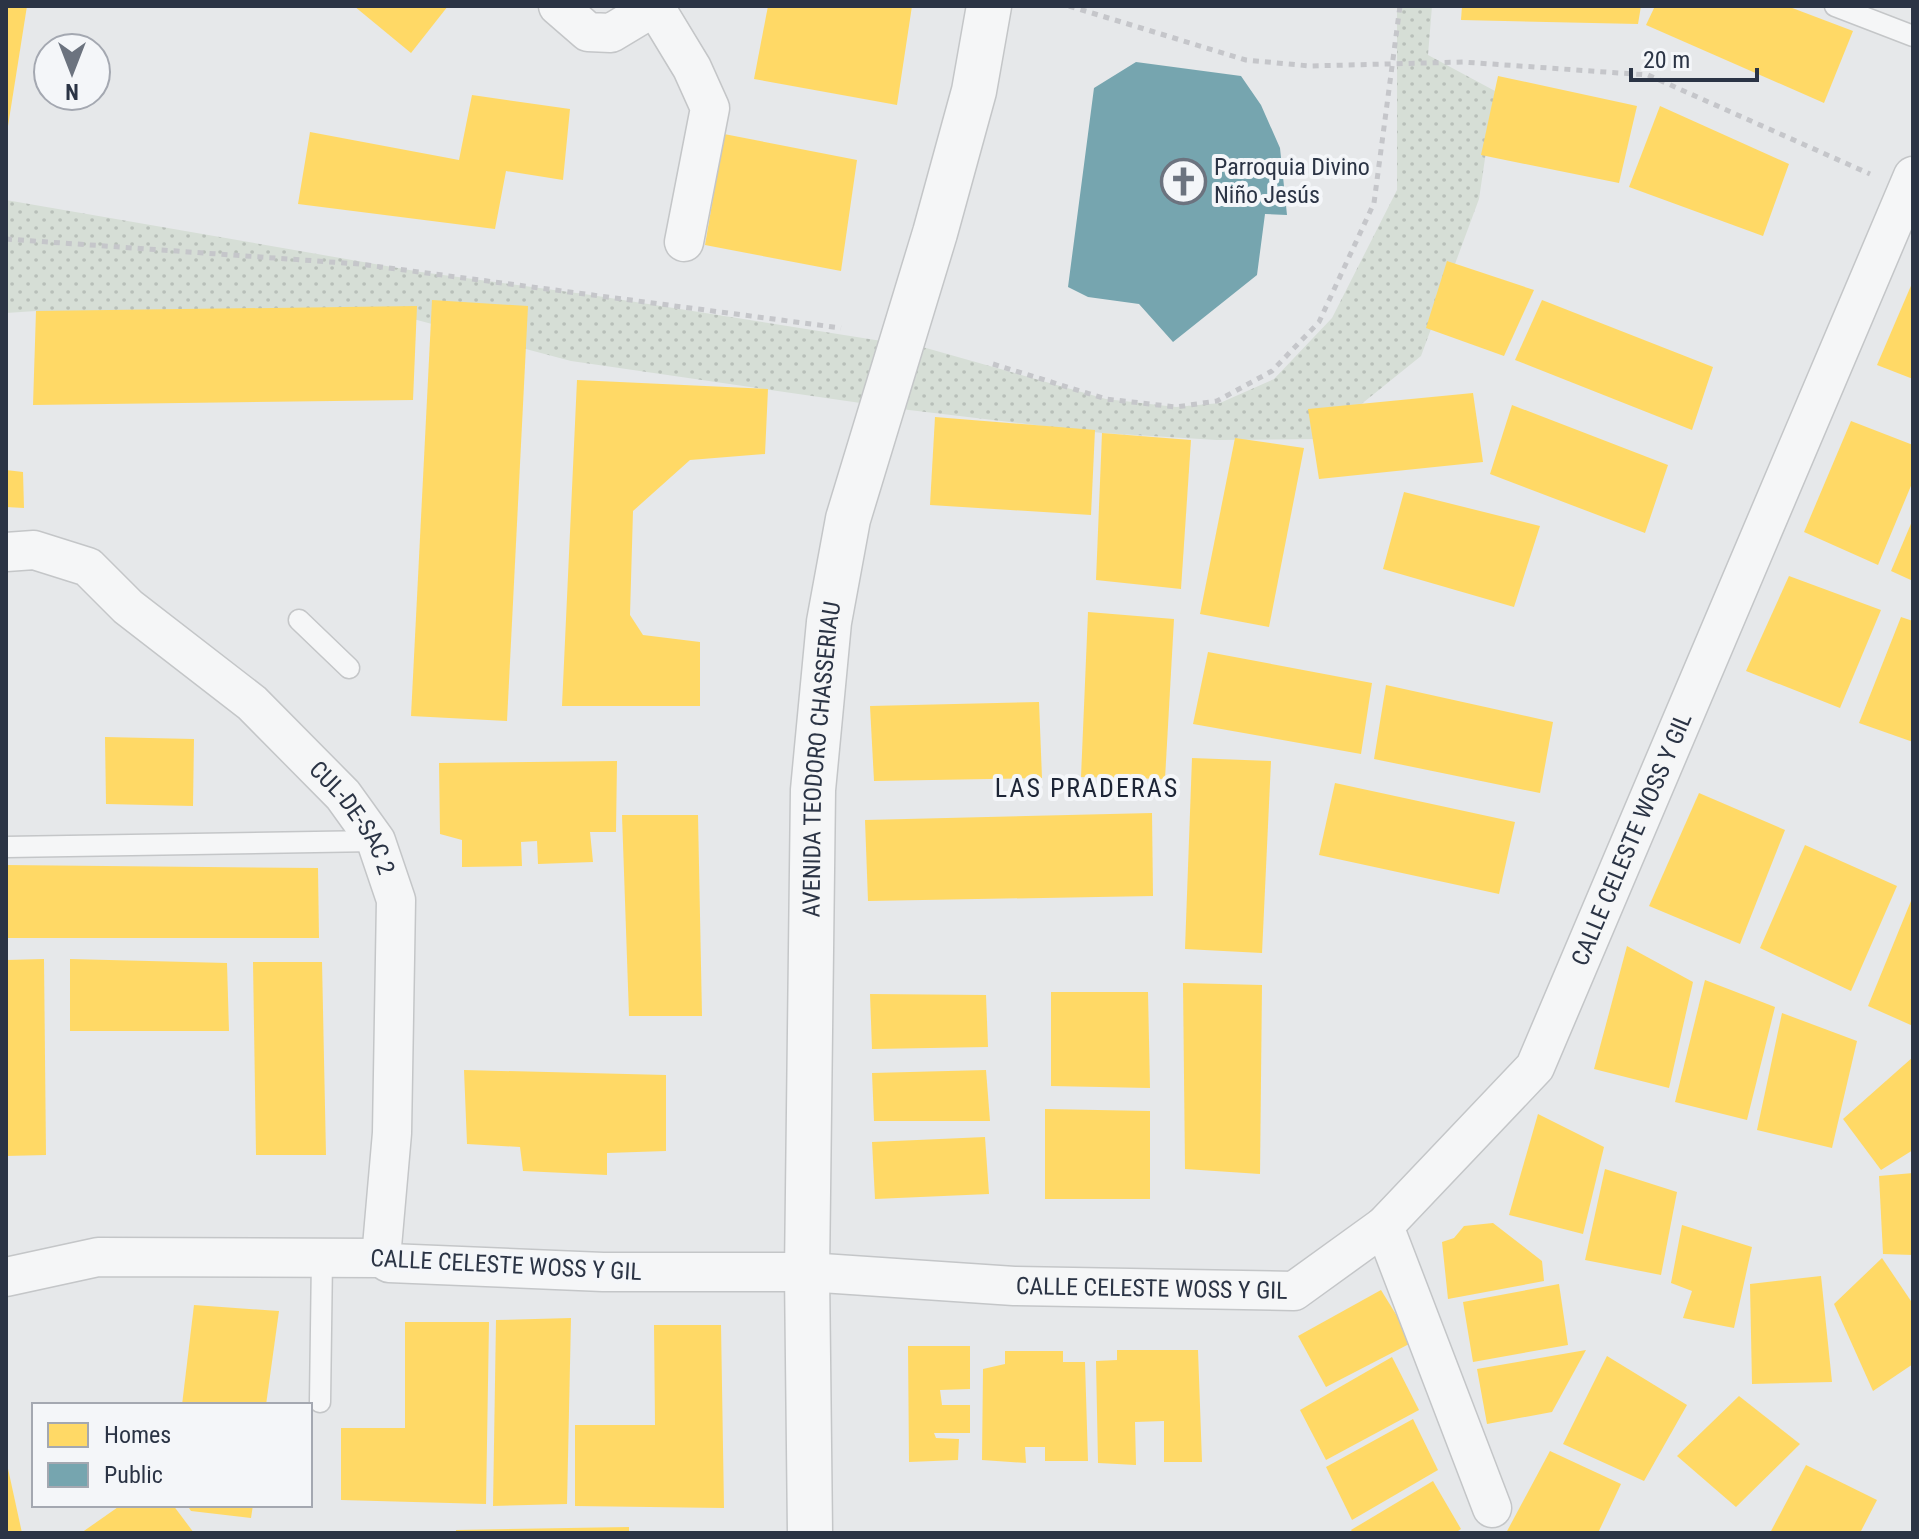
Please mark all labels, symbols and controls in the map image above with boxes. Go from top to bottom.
north arrow [32,32,112,112]
scale bar [1631,32,1757,82]
text: 20 m [1643,46,1690,74]
text: N [65,79,79,104]
place label: Parroquia Divino Niño Jesús [1214,153,1370,209]
church icon: Parroquia Divino Niño Jesús [1159,157,1207,205]
street label: AVENIDA TEODORO CHASSERIAU [797,599,846,918]
street label: CALLE CELESTE WOSS Y GIL [1566,709,1698,970]
street label: CUL-DE-SAC 2 [303,755,400,878]
district label: LAS PRADERAS [995,773,1179,803]
street label: CALLE CELESTE WOSS Y GIL [370,1244,642,1286]
street label: CALLE CELESTE WOSS Y GIL [1016,1272,1288,1305]
legend [32,1403,312,1507]
text: Homes [104,1421,171,1449]
text: Public [104,1461,163,1489]

